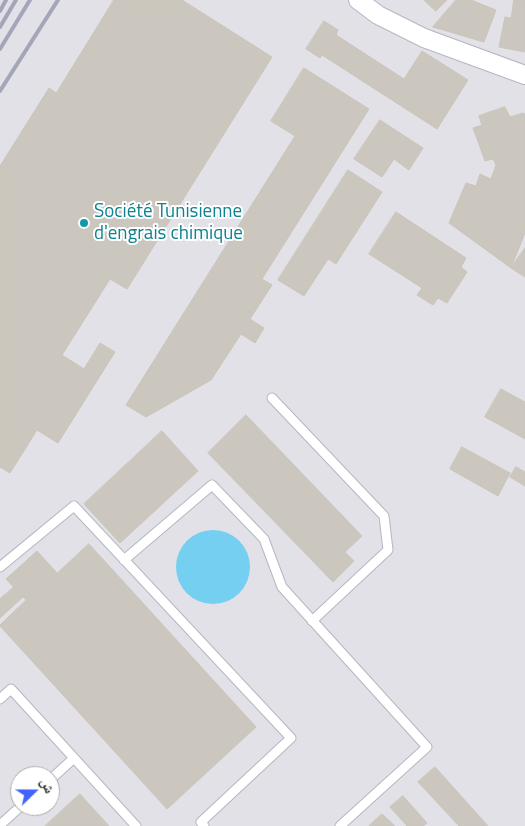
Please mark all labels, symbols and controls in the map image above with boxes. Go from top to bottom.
place label: Société Tunisienne d'engrais chimique [94,201,243,245]
marker: Société Tunisienne d'engrais chimique [78,217,90,229]
north arrow [10,766,60,816]
text: ش [36,775,61,796]

